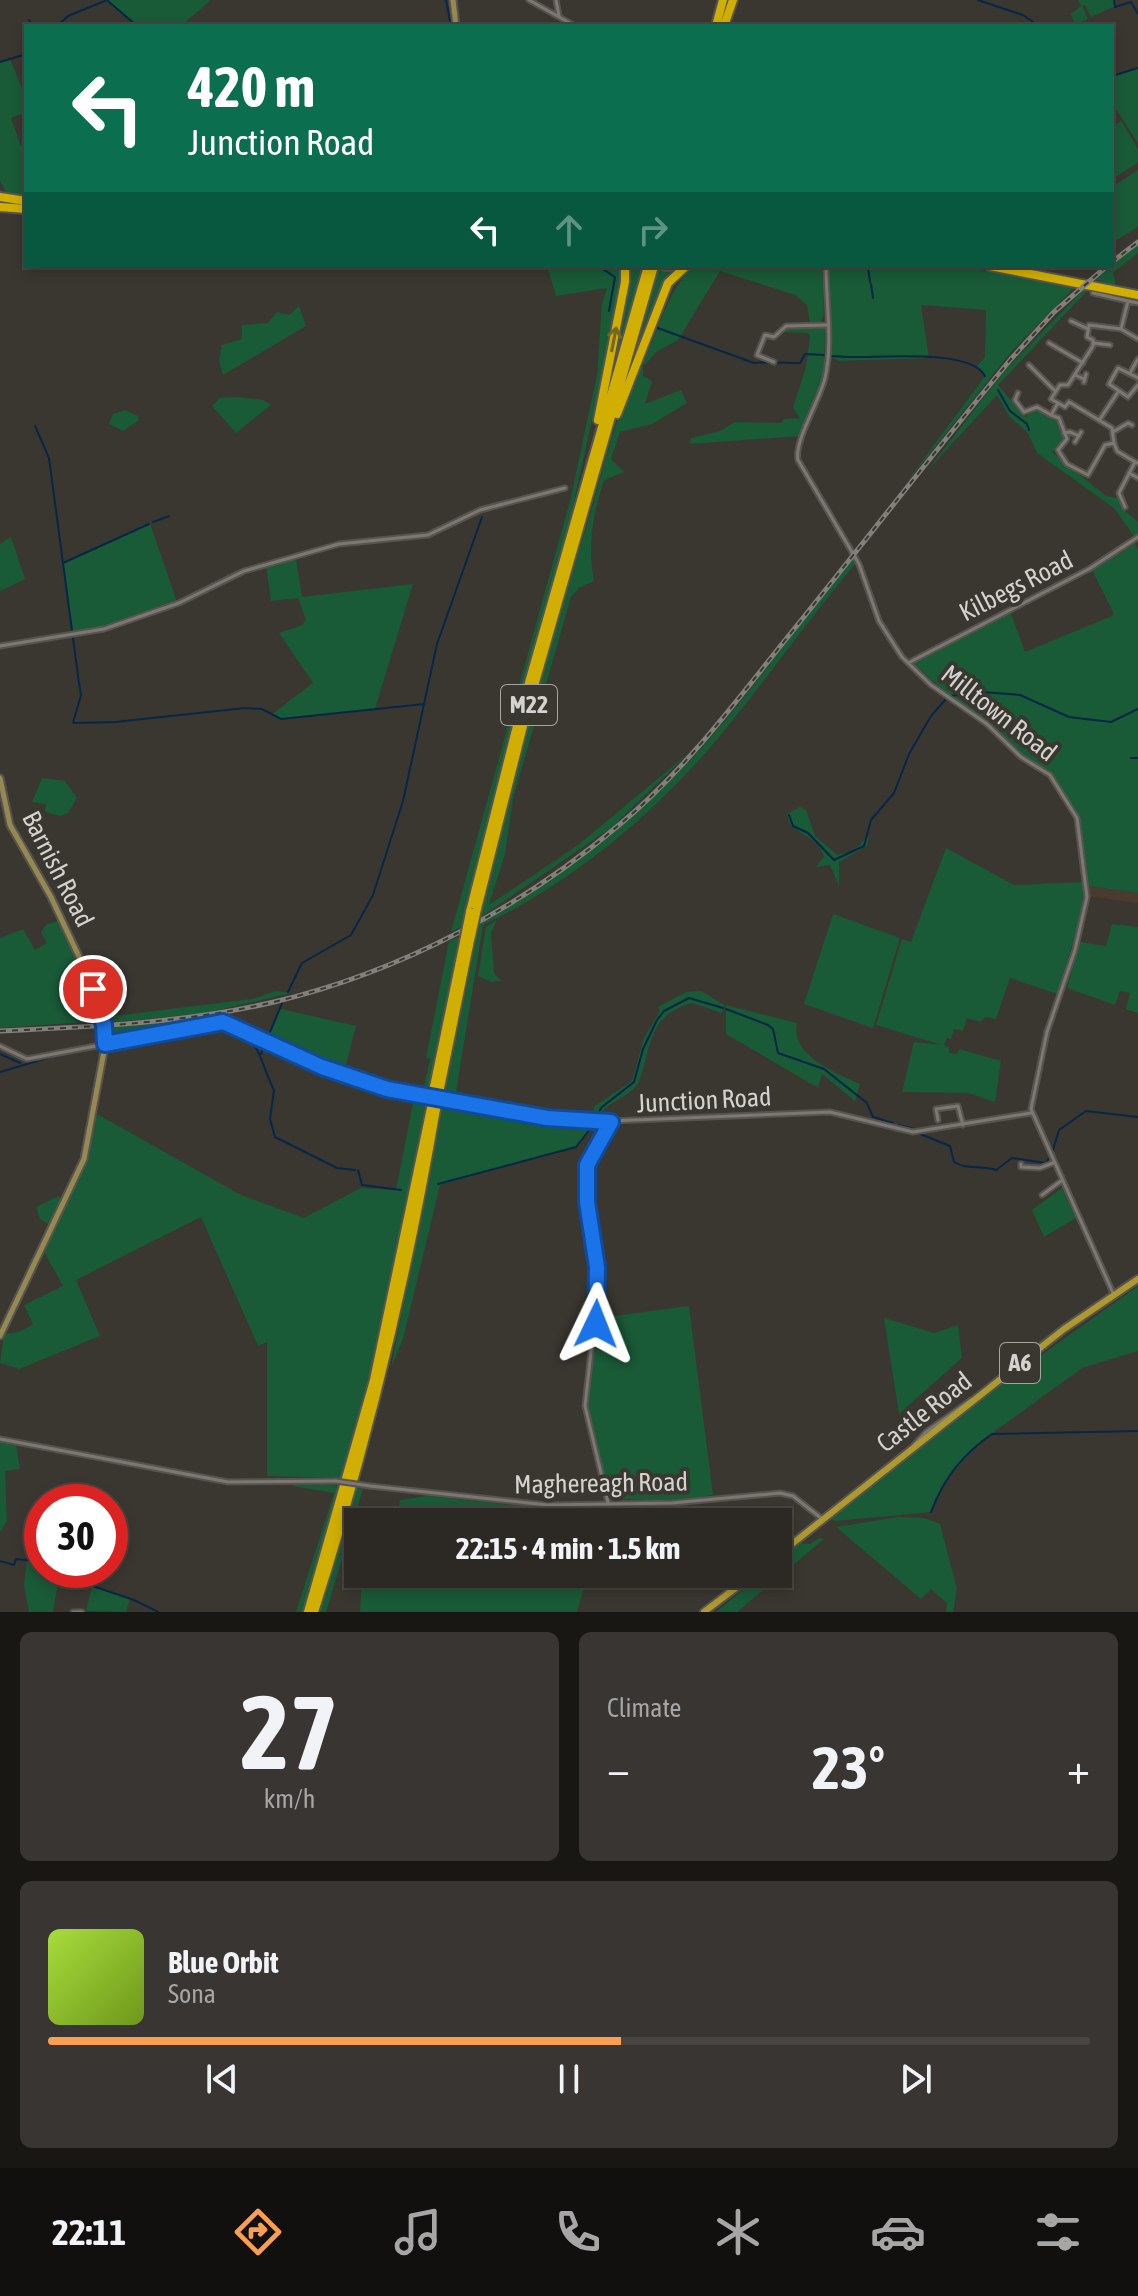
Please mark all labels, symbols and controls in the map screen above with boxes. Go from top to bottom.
text: 420 m [188,55,315,119]
icon: left [56,56,160,160]
text: Junction Road [188,121,374,163]
icon: left [463,208,507,252]
icon: ahead [547,208,591,252]
icon: right [631,208,675,252]
one-way arrow [607,327,622,352]
street label: Kilbegs Road [954,545,1078,627]
street label: Milltown Road [936,659,1062,767]
road number: M22 [501,685,557,725]
street label: Barnish Road [16,806,100,932]
pin [59,955,127,1023]
icon: arrive [71,967,115,1011]
street label: Junction Road [636,1081,772,1119]
position arrow [554,1282,638,1366]
road number: A6 [1000,1343,1040,1383]
street label: Castle Road [871,1366,977,1458]
street label: Maghereagh Road [514,1466,688,1500]
speed limit sign: 30 [24,1484,128,1588]
text: 22:15 · 4 min · 1.5 km [456,1531,680,1565]
text: 27 [241,1672,338,1791]
text: Climate [607,1693,681,1723]
text: 23° [812,1733,885,1802]
text: − [607,1743,630,1793]
text: + [1067,1743,1090,1793]
text: km/h [264,1784,315,1814]
text: Blue Orbit [168,1945,279,1979]
text: Sona [168,1979,216,2009]
icon: previous [200,2057,244,2101]
icon: pause [547,2057,591,2101]
icon: next [894,2057,938,2101]
icon: directions [230,2204,286,2260]
icon: music [390,2204,446,2260]
icon: phone [550,2204,606,2260]
icon: climate [710,2204,766,2260]
icon: car [870,2204,926,2260]
icon: filters [1030,2204,1086,2260]
text: 22:11 [52,2211,126,2253]

